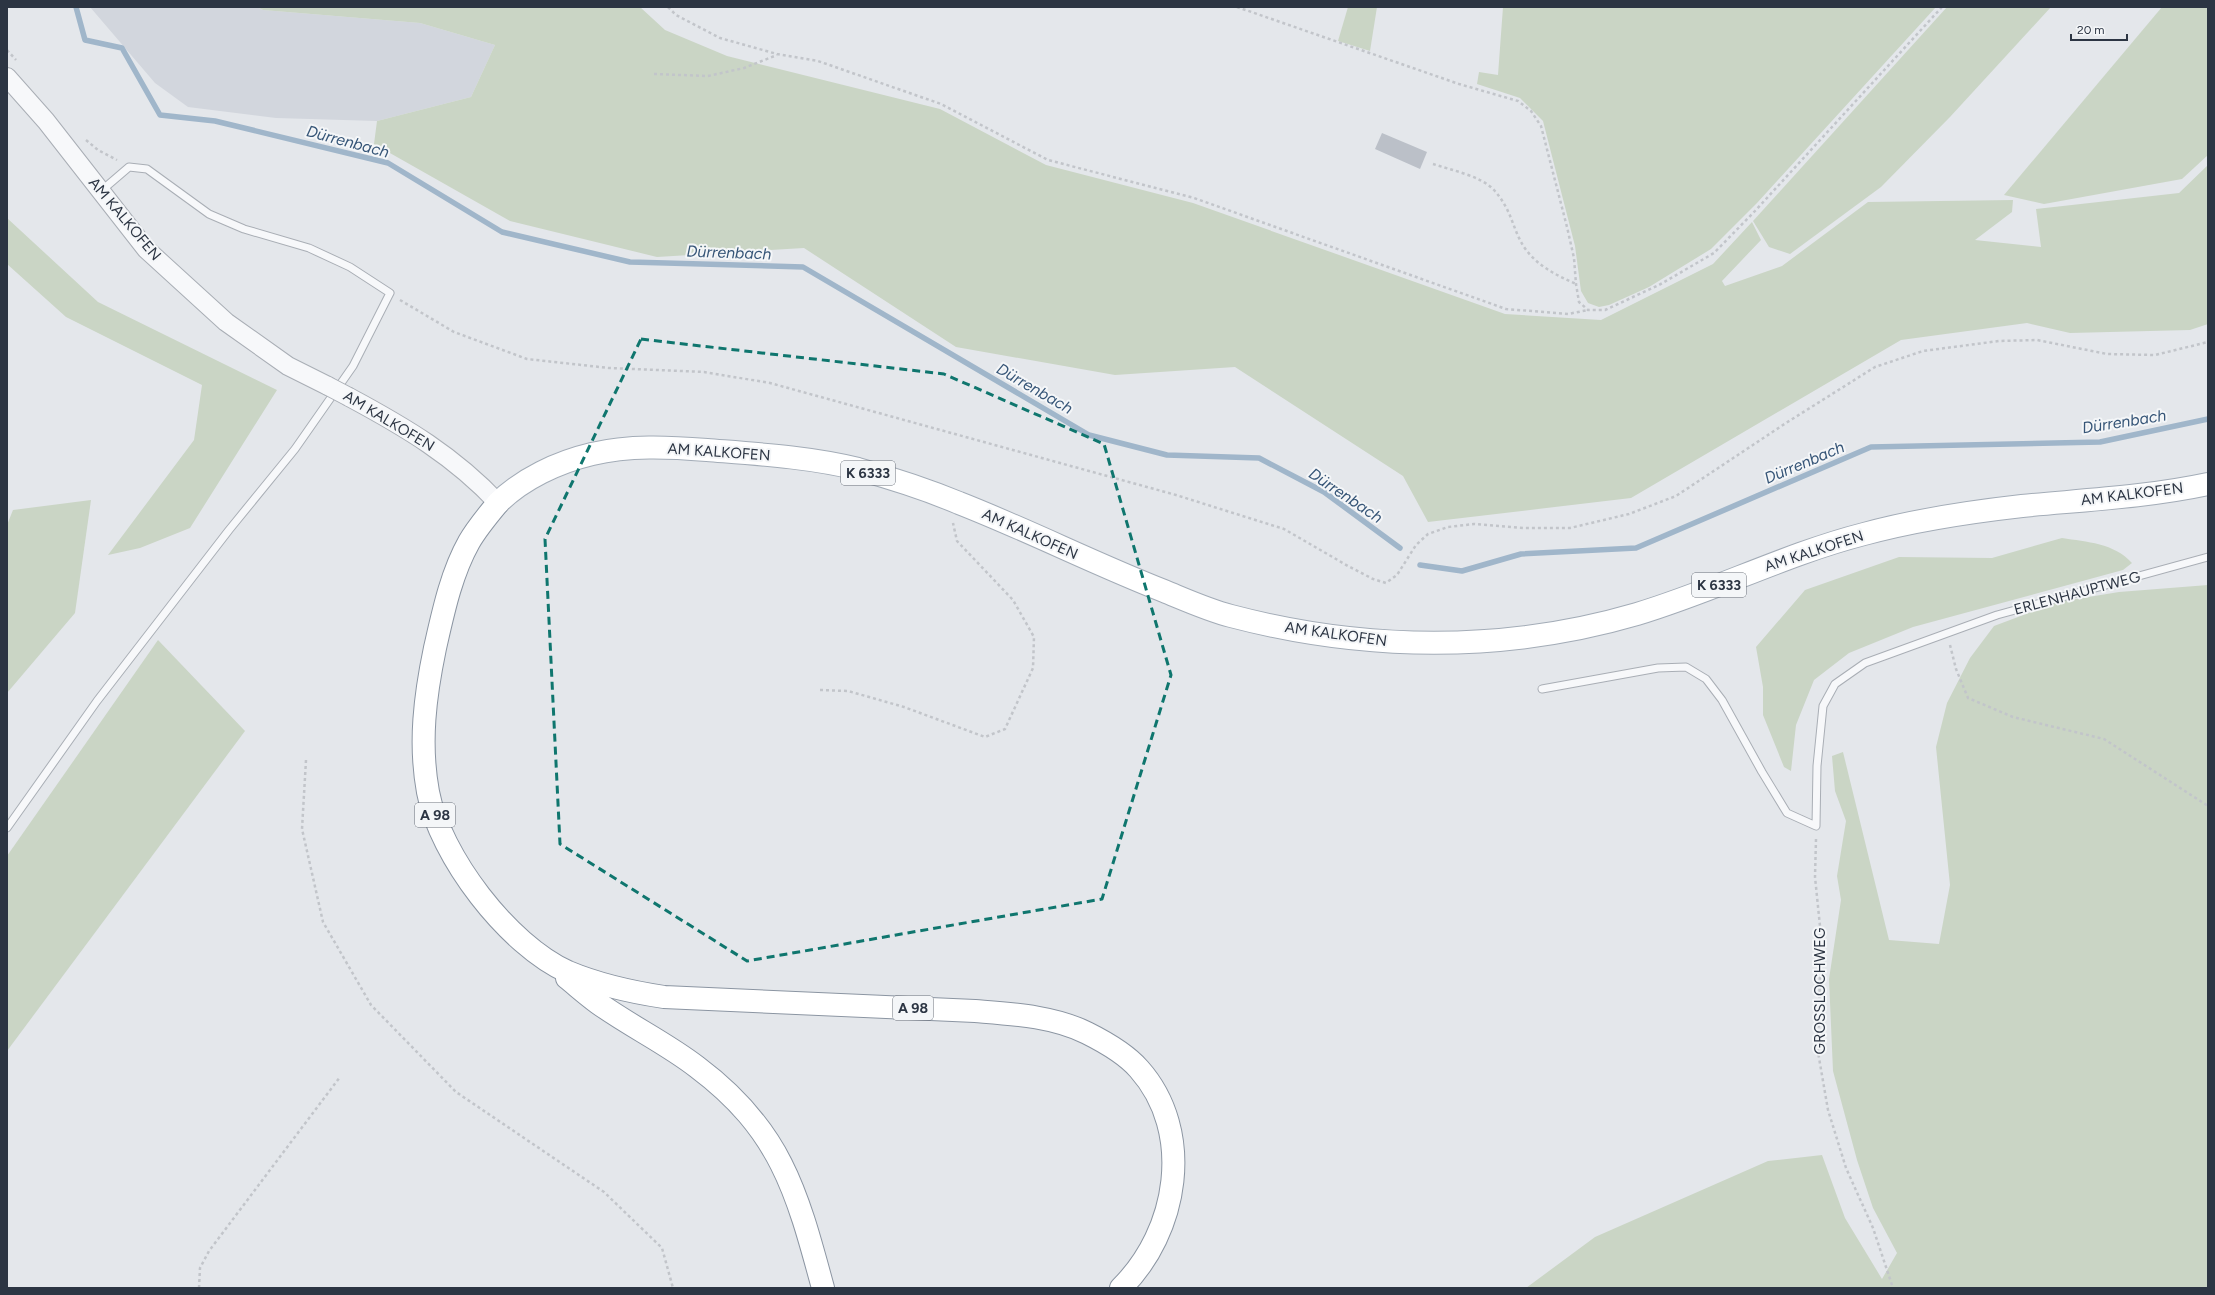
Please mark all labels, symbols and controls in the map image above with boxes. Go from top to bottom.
scale bar [2071,16,2127,42]
text: 20 m [2077,23,2105,37]
water label: Dürrenbach [304,121,391,162]
street label: AM KALKOFEN [85,174,165,264]
water label: Dürrenbach [686,242,772,263]
water label: Dürrenbach [993,359,1076,418]
street label: AM KALKOFEN [340,387,438,455]
water label: Dürrenbach [2081,405,2168,438]
water label: Dürrenbach [1761,437,1847,488]
street label: AM KALKOFEN [667,439,771,465]
road number: K 6333 [841,461,895,485]
water label: Dürrenbach [1305,464,1386,527]
street label: AM KALKOFEN [2080,479,2184,509]
street label: AM KALKOFEN [979,505,1081,563]
street label: AM KALKOFEN [1762,527,1866,575]
street label: ERLENHAUPTWEG [2012,567,2142,619]
road number: K 6333 [1692,573,1746,597]
street label: AM KALKOFEN [1284,618,1388,650]
road number: A 98 [415,803,455,827]
street label: GROSSLOCHWEG [1811,928,1829,1054]
road number: A 98 [893,996,933,1020]

